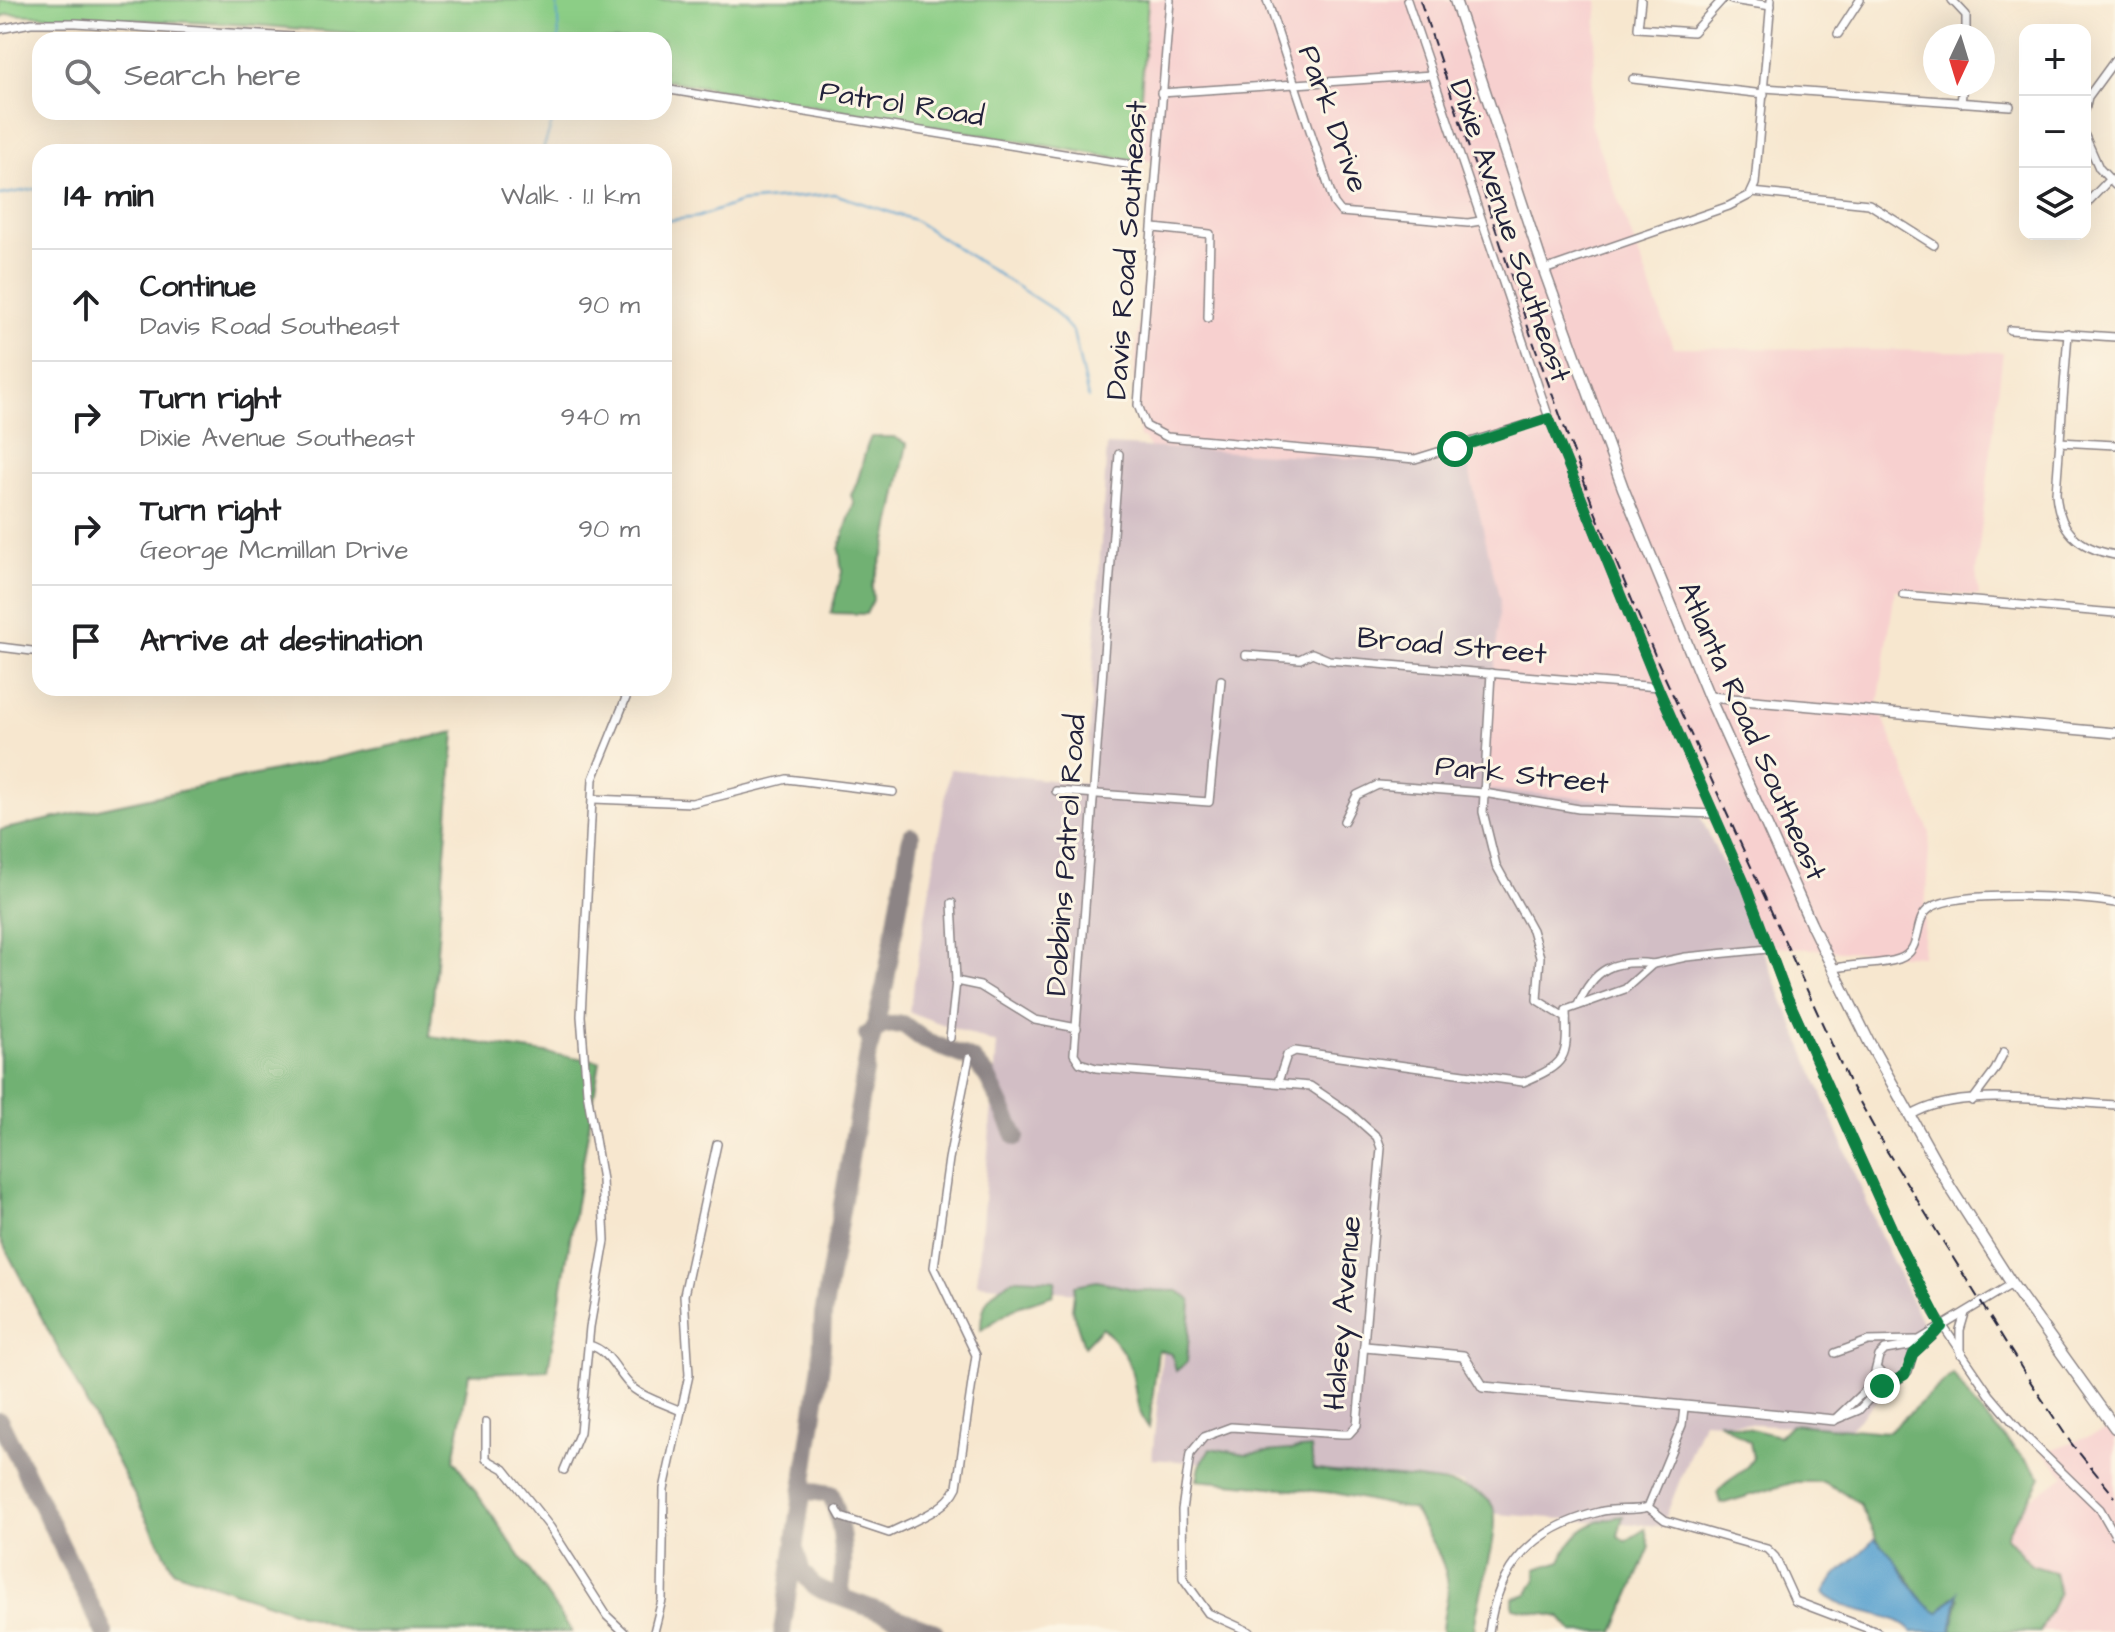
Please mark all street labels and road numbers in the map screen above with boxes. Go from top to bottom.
street label: Park Drive [1287,40,1379,198]
street label: Patrol Road [817,70,987,138]
street label: Dixie Avenue Southeast [1438,74,1582,388]
street label: Davis Road Southeast [1096,99,1158,401]
street label: Atlanta Road Southeast [1667,575,1837,887]
street label: Broad Street [1356,617,1548,675]
street label: Dobbins Patrol Road [1035,713,1097,997]
street label: Park Street [1433,745,1611,805]
street label: Halsey Avenue [1314,1214,1373,1412]

